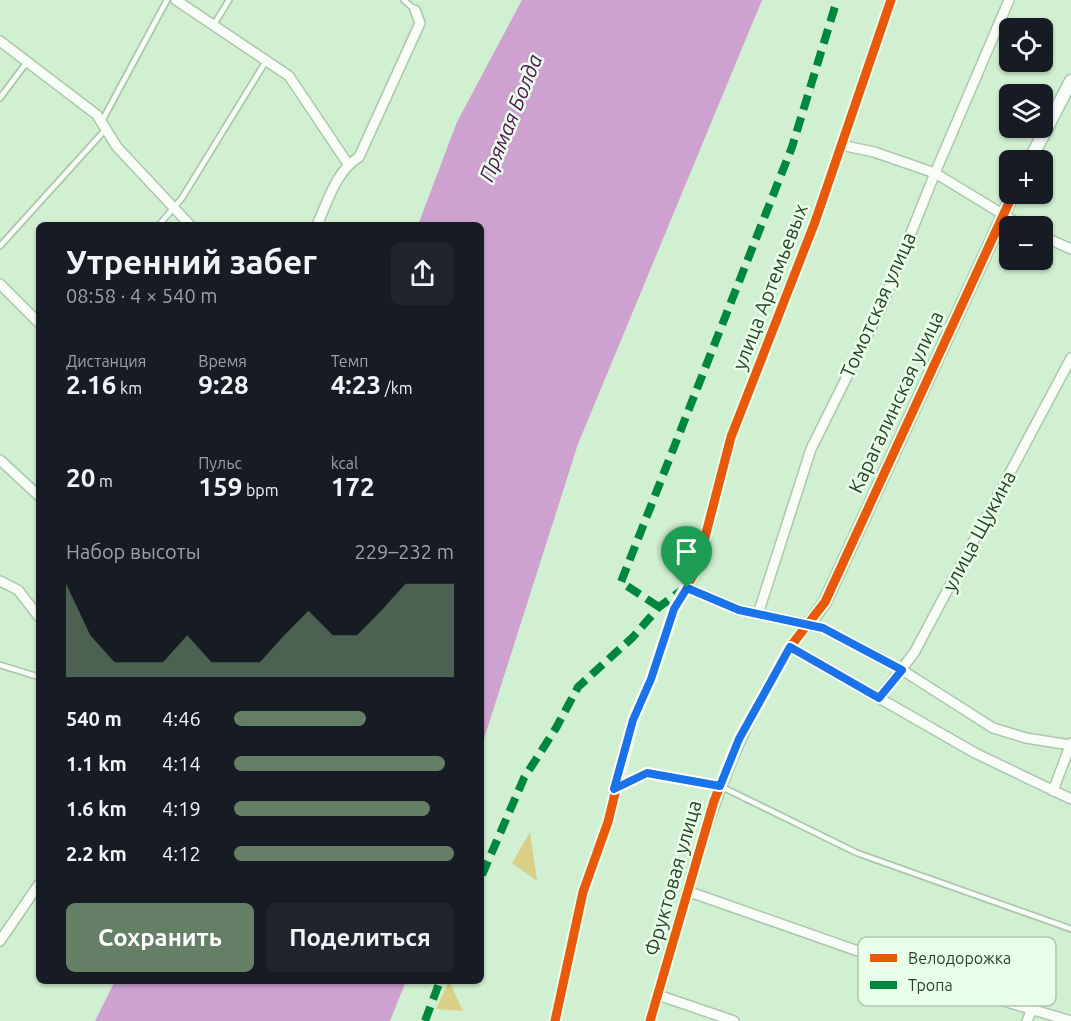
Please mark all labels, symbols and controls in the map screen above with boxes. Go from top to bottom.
map controls [999,18,1053,270]
button: locate [999,18,1053,72]
water label: Прямая Болда [474,50,547,185]
button: layers [999,84,1053,138]
button: + [999,150,1053,204]
street label: улица Артемьевых [727,201,812,373]
button: − [999,216,1053,270]
street label: Томотская улица [835,228,920,381]
button: share [391,242,454,305]
text: Утренний забег [66,243,317,280]
text: 08:58 · 4 × 540 m [66,284,218,307]
street label: Карагалинская улица [843,307,948,496]
text: Дистанция [66,352,146,370]
text: Время [198,352,247,370]
text: Темп [331,352,369,370]
text: 2.16 [66,370,116,399]
text: 9:28 [198,370,249,399]
text: 4:23 [331,370,381,399]
text: km [116,379,142,397]
text: /km [381,379,413,397]
text: Пульс [198,454,242,472]
text: kcal [331,454,358,472]
text: 20 [66,463,95,492]
street label: улица Щукина [937,466,1020,595]
text: m [95,472,113,490]
text: 159 [198,472,242,501]
text: 172 [331,472,375,501]
text: bpm [242,481,279,499]
pin [661,526,712,588]
icon: arrive [670,535,703,568]
text: Набор высоты [66,540,201,563]
text: 229–232 m [355,540,454,563]
text: 540 m [66,707,122,730]
text: 4:46 [162,707,201,730]
text: 1.1 km [66,752,127,775]
text: 4:14 [162,752,201,775]
text: 1.6 km [66,797,127,820]
text: 4:19 [162,797,201,820]
street label: Фруктовая улица [639,797,706,958]
text: 2.2 km [66,842,127,865]
text: 4:12 [162,842,201,865]
button: Сохранить [66,903,254,972]
button: Поделиться [266,903,454,972]
legend [858,937,1056,1006]
text: Велодорожка [908,949,1011,967]
text: Тропа [908,976,953,994]

